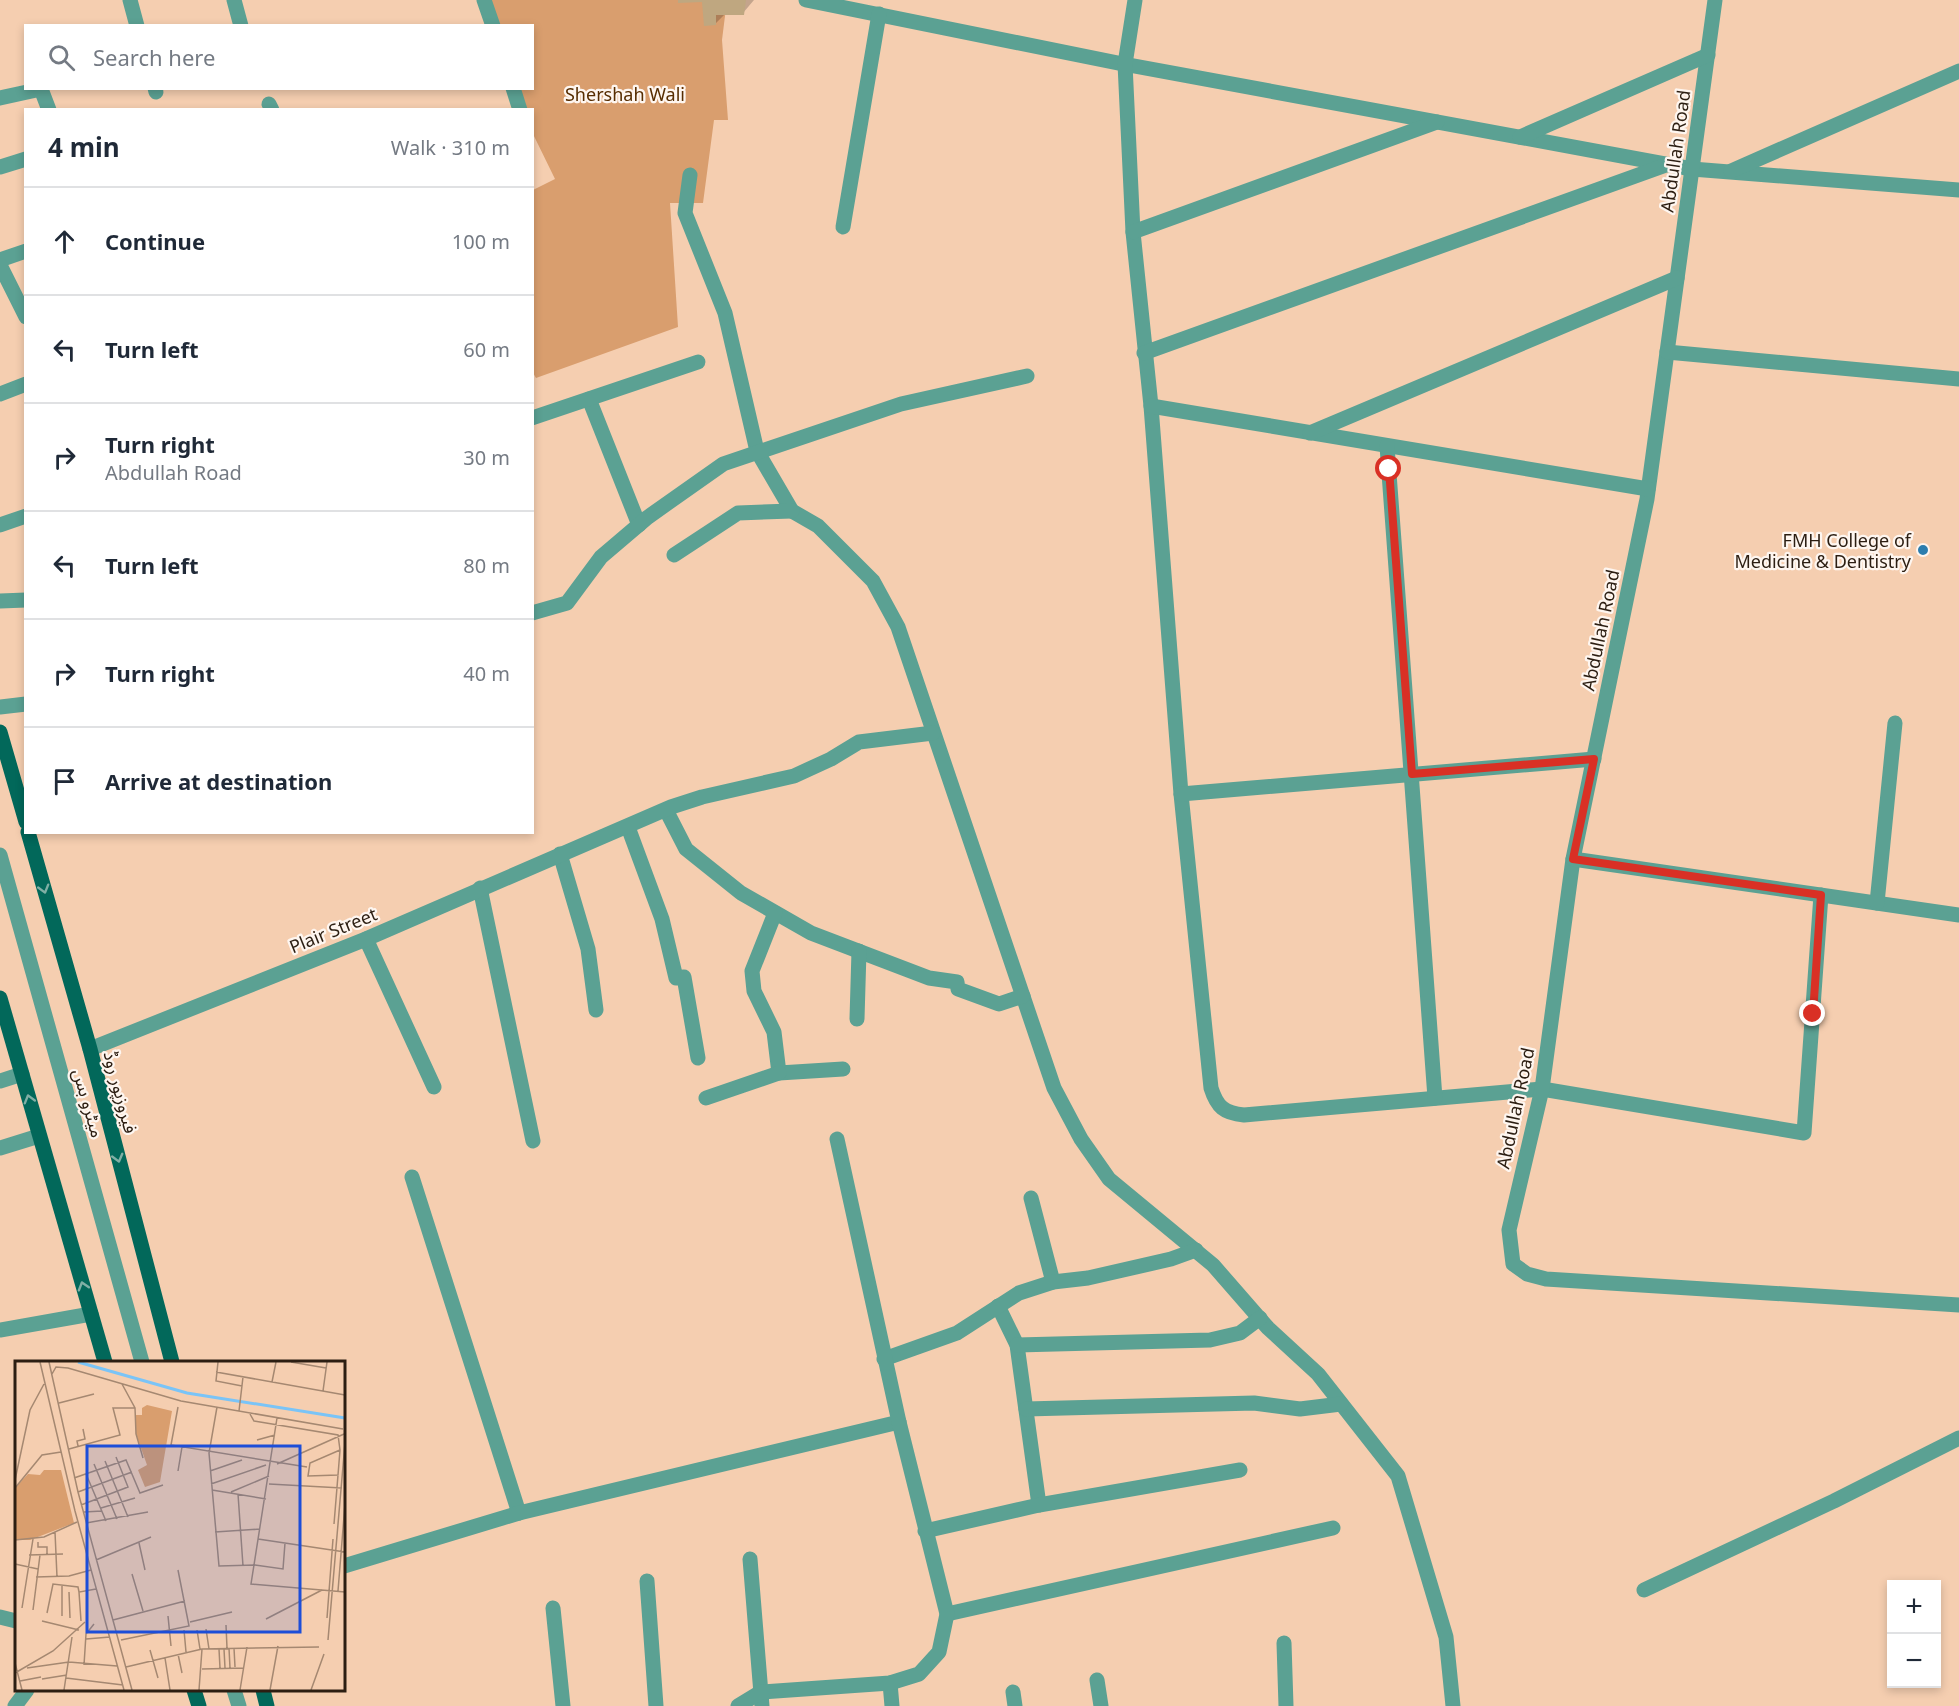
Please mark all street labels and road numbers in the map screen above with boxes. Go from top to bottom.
street label: Abdullah Road [1655,88,1695,214]
street label: Abdullah Road [1575,567,1625,693]
street label: Plair Street [286,901,381,958]
street label: Abdullah Road [1490,1045,1540,1171]
street label: فیروزپور روڈ [98,1048,144,1136]
street label: میٹرو بس [68,1066,110,1140]

